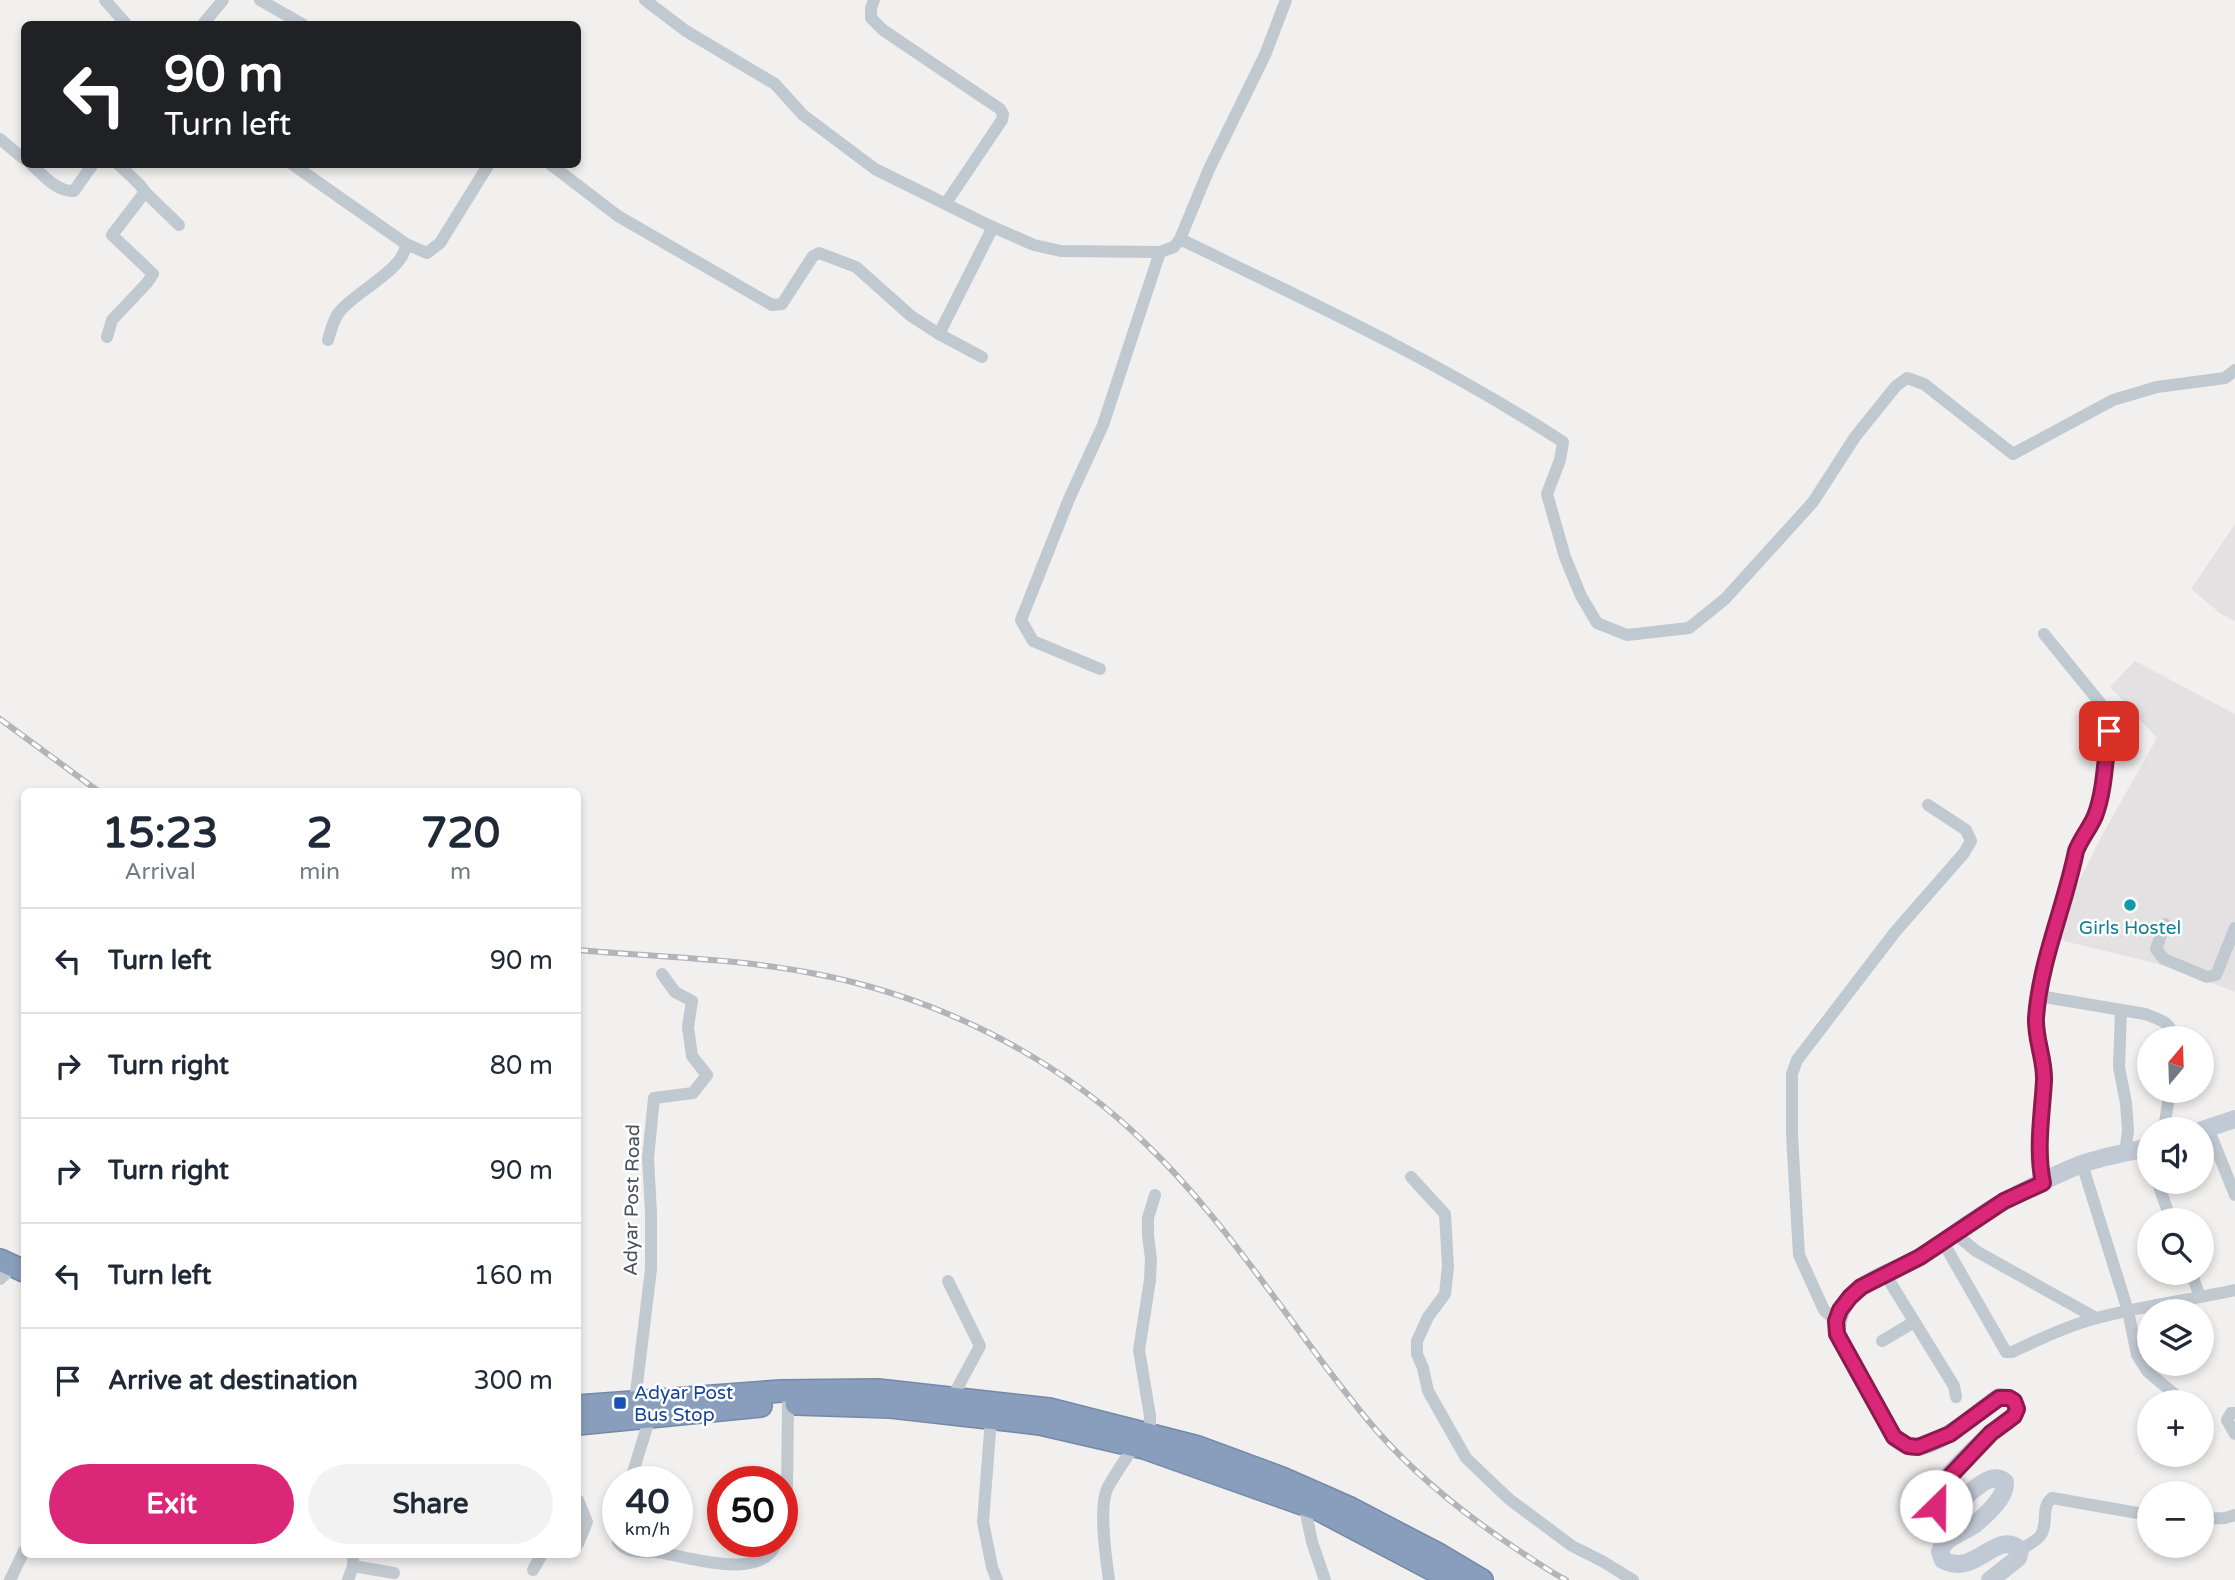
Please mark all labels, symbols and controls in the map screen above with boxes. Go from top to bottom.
text: 90 m [164,46,283,105]
icon: left [49,49,140,140]
text: Turn left [164,106,291,144]
pin [2079,701,2139,761]
icon: arrive [2090,712,2128,750]
text: 15:23 [102,808,218,859]
text: 2 [306,808,333,859]
text: 720 [421,808,500,859]
text: Arrival [125,858,196,886]
text: min [299,858,340,886]
text: m [450,858,471,886]
marker: Girls Hostel [2122,897,2138,913]
place label: Girls Hostel [2079,917,2181,939]
icon: left [49,942,87,980]
text: Turn left [108,945,211,976]
text: 90 m [490,945,553,976]
north arrow [2137,1026,2214,1102]
map controls [2137,1026,2214,1558]
icon: right [49,1047,87,1085]
text: Turn right [108,1050,229,1081]
text: 80 m [490,1050,553,1081]
button: sound [2137,1117,2214,1194]
street label: Adyar Post Road [620,1124,644,1276]
icon: right [49,1152,87,1190]
text: Turn right [108,1155,229,1186]
text: 90 m [490,1155,553,1186]
button: search [2137,1208,2214,1285]
icon: left [49,1257,87,1295]
text: Turn left [108,1260,211,1291]
text: 160 m [473,1260,553,1291]
button: layers [2137,1299,2214,1376]
icon: arrive [49,1362,87,1400]
text: Arrive at destination [108,1365,358,1396]
text: 300 m [473,1365,553,1396]
place label: Adyar Post Bus Stop [634,1382,733,1426]
button: + [2137,1390,2214,1467]
marker: Adyar Post Bus Stop [612,1395,628,1411]
button: Exit [49,1464,294,1544]
button: Share [308,1464,553,1544]
speed limit sign: 50 [707,1466,798,1557]
position arrow [1899,1469,1973,1543]
text: 40 [626,1481,669,1523]
button: − [2137,1481,2214,1558]
text: km/h [625,1518,670,1540]

